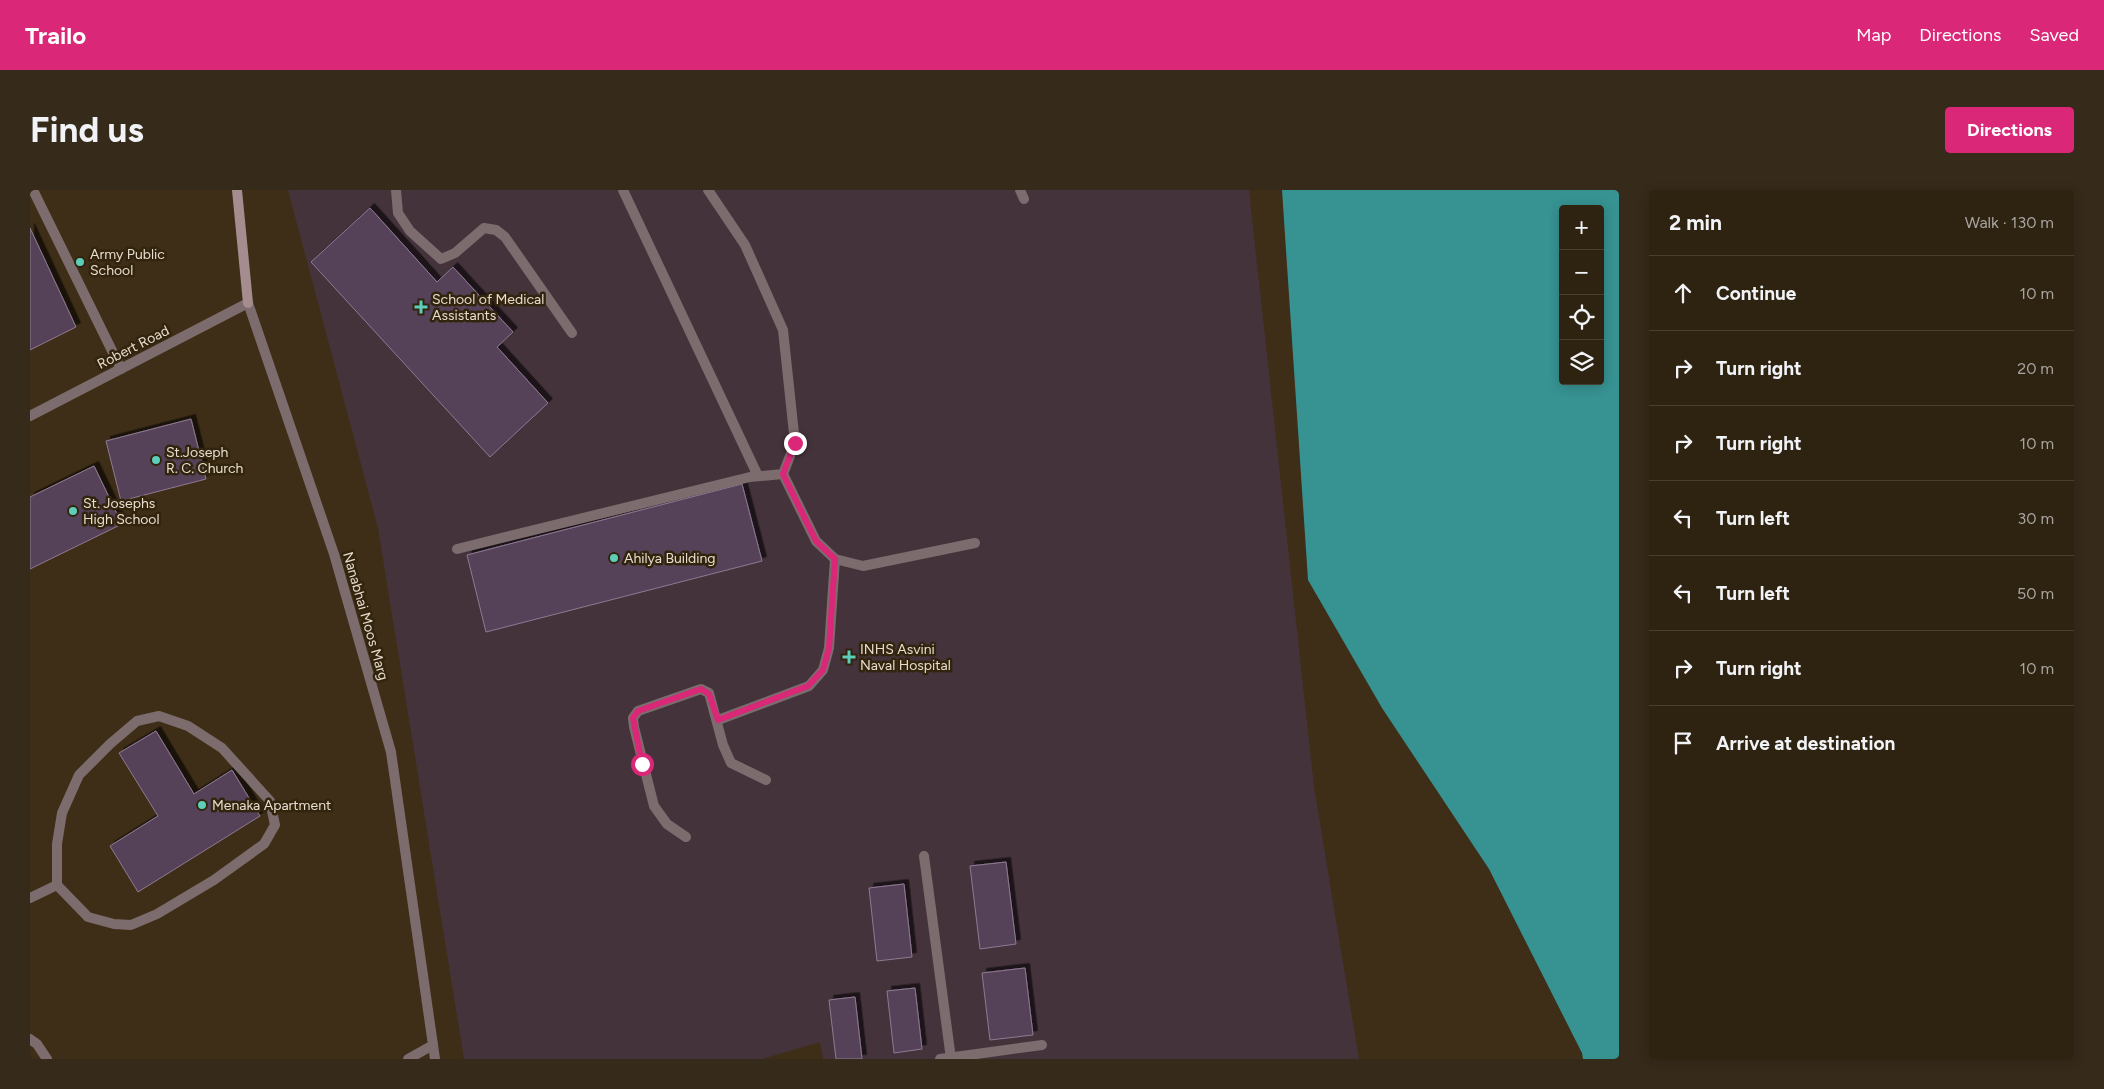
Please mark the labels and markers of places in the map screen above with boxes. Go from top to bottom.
place label: Army Public School [90,246,165,279]
marker: Army Public School [74,256,86,268]
place label: School of Medical Assistants [432,291,544,324]
marker: School of Medical Assistants [414,300,428,314]
place label: St.Joseph R. C. Church [166,444,244,477]
marker: St.Joseph R. C. Church [150,454,162,466]
place label: St. Josephs High School [83,495,160,528]
marker: St. Josephs High School [67,505,79,517]
place label: Ahilya Building [624,550,716,567]
marker: Ahilya Building [608,552,620,564]
place label: INHS Asvini Naval Hospital [860,641,951,674]
marker: INHS Asvini Naval Hospital [842,650,856,664]
place label: Menaka Apartment [212,797,331,814]
marker: Menaka Apartment [196,799,208,811]

